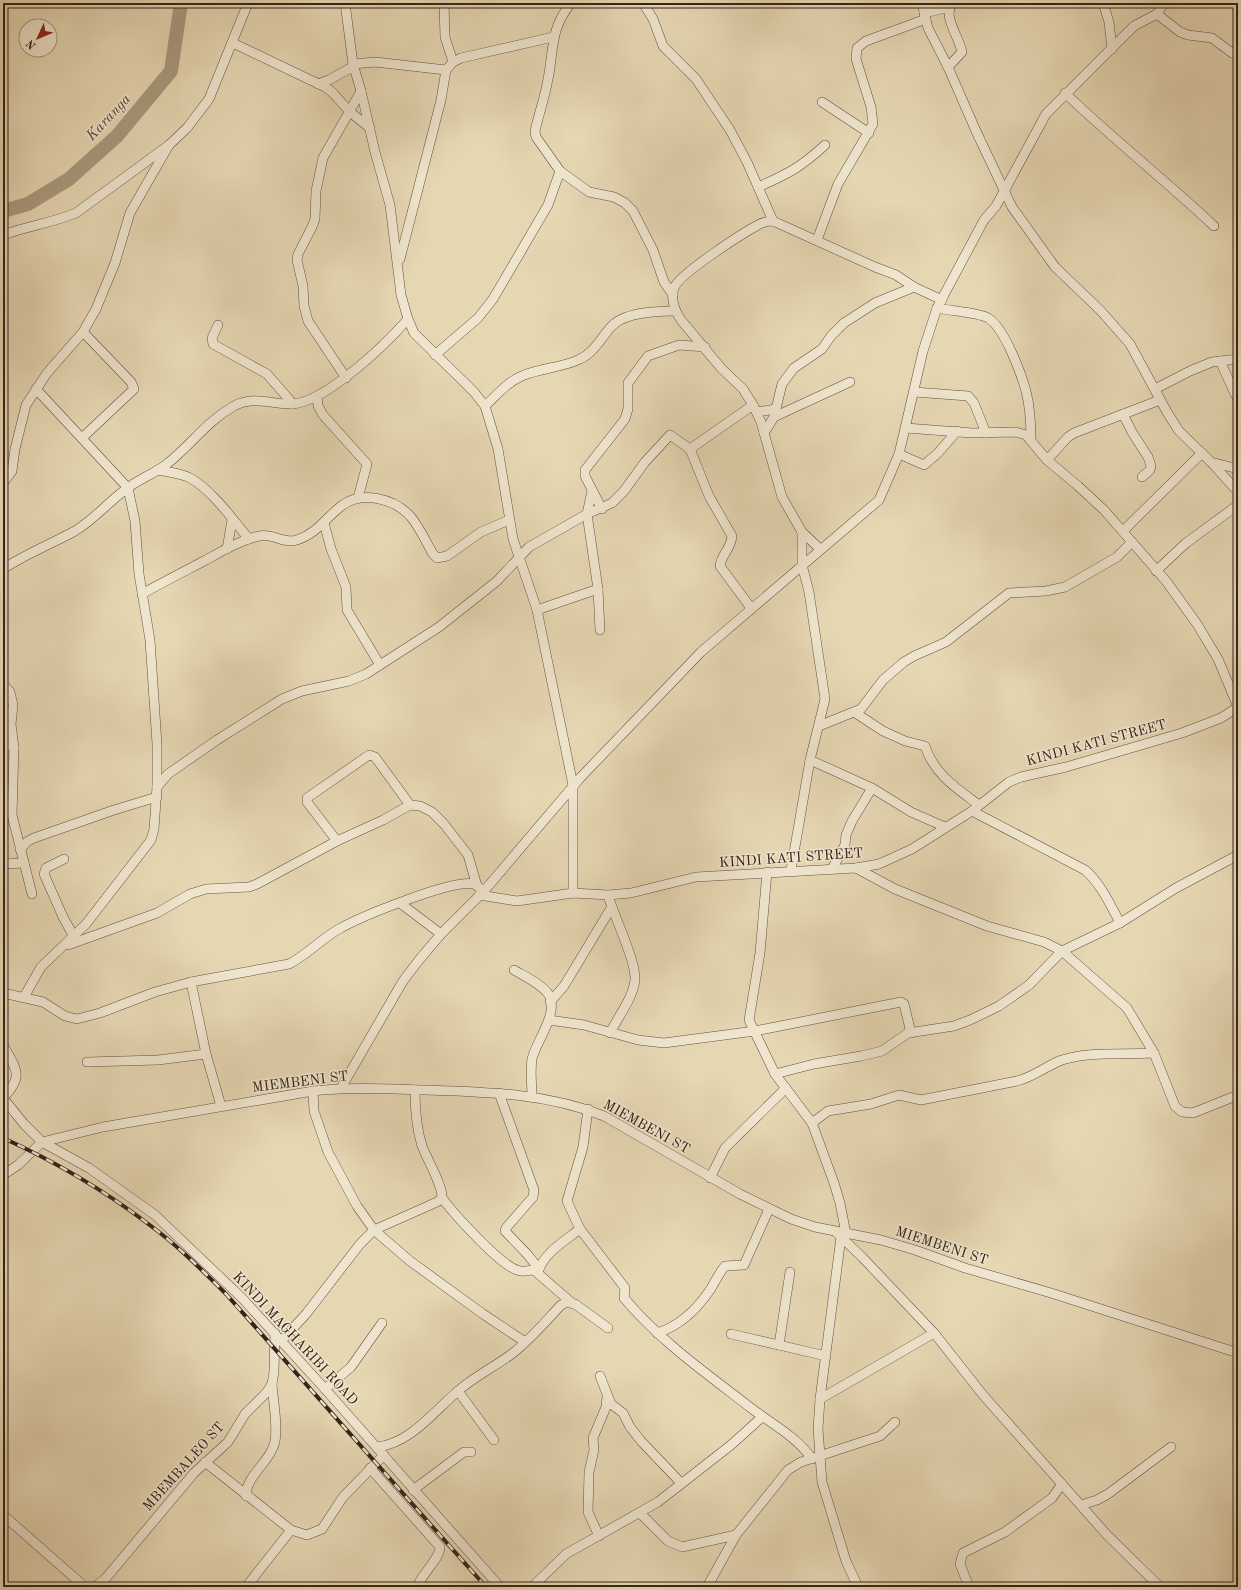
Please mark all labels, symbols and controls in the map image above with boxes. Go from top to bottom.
north arrow [18,18,58,58]
text: N [25,37,39,51]
water label: Karanga [83,92,134,145]
street label: KINDI KATI STREET [1025,717,1168,768]
street label: KINDI KATI STREET [718,846,864,870]
street label: MIEMBENI ST [251,1069,349,1095]
street label: MIEMBENI ST [601,1097,692,1156]
street label: MIEMBENI ST [893,1224,990,1268]
street label: KINDI MAGHARIBI ROAD [230,1270,360,1408]
street label: MBEMBALEO ST [140,1420,227,1514]

